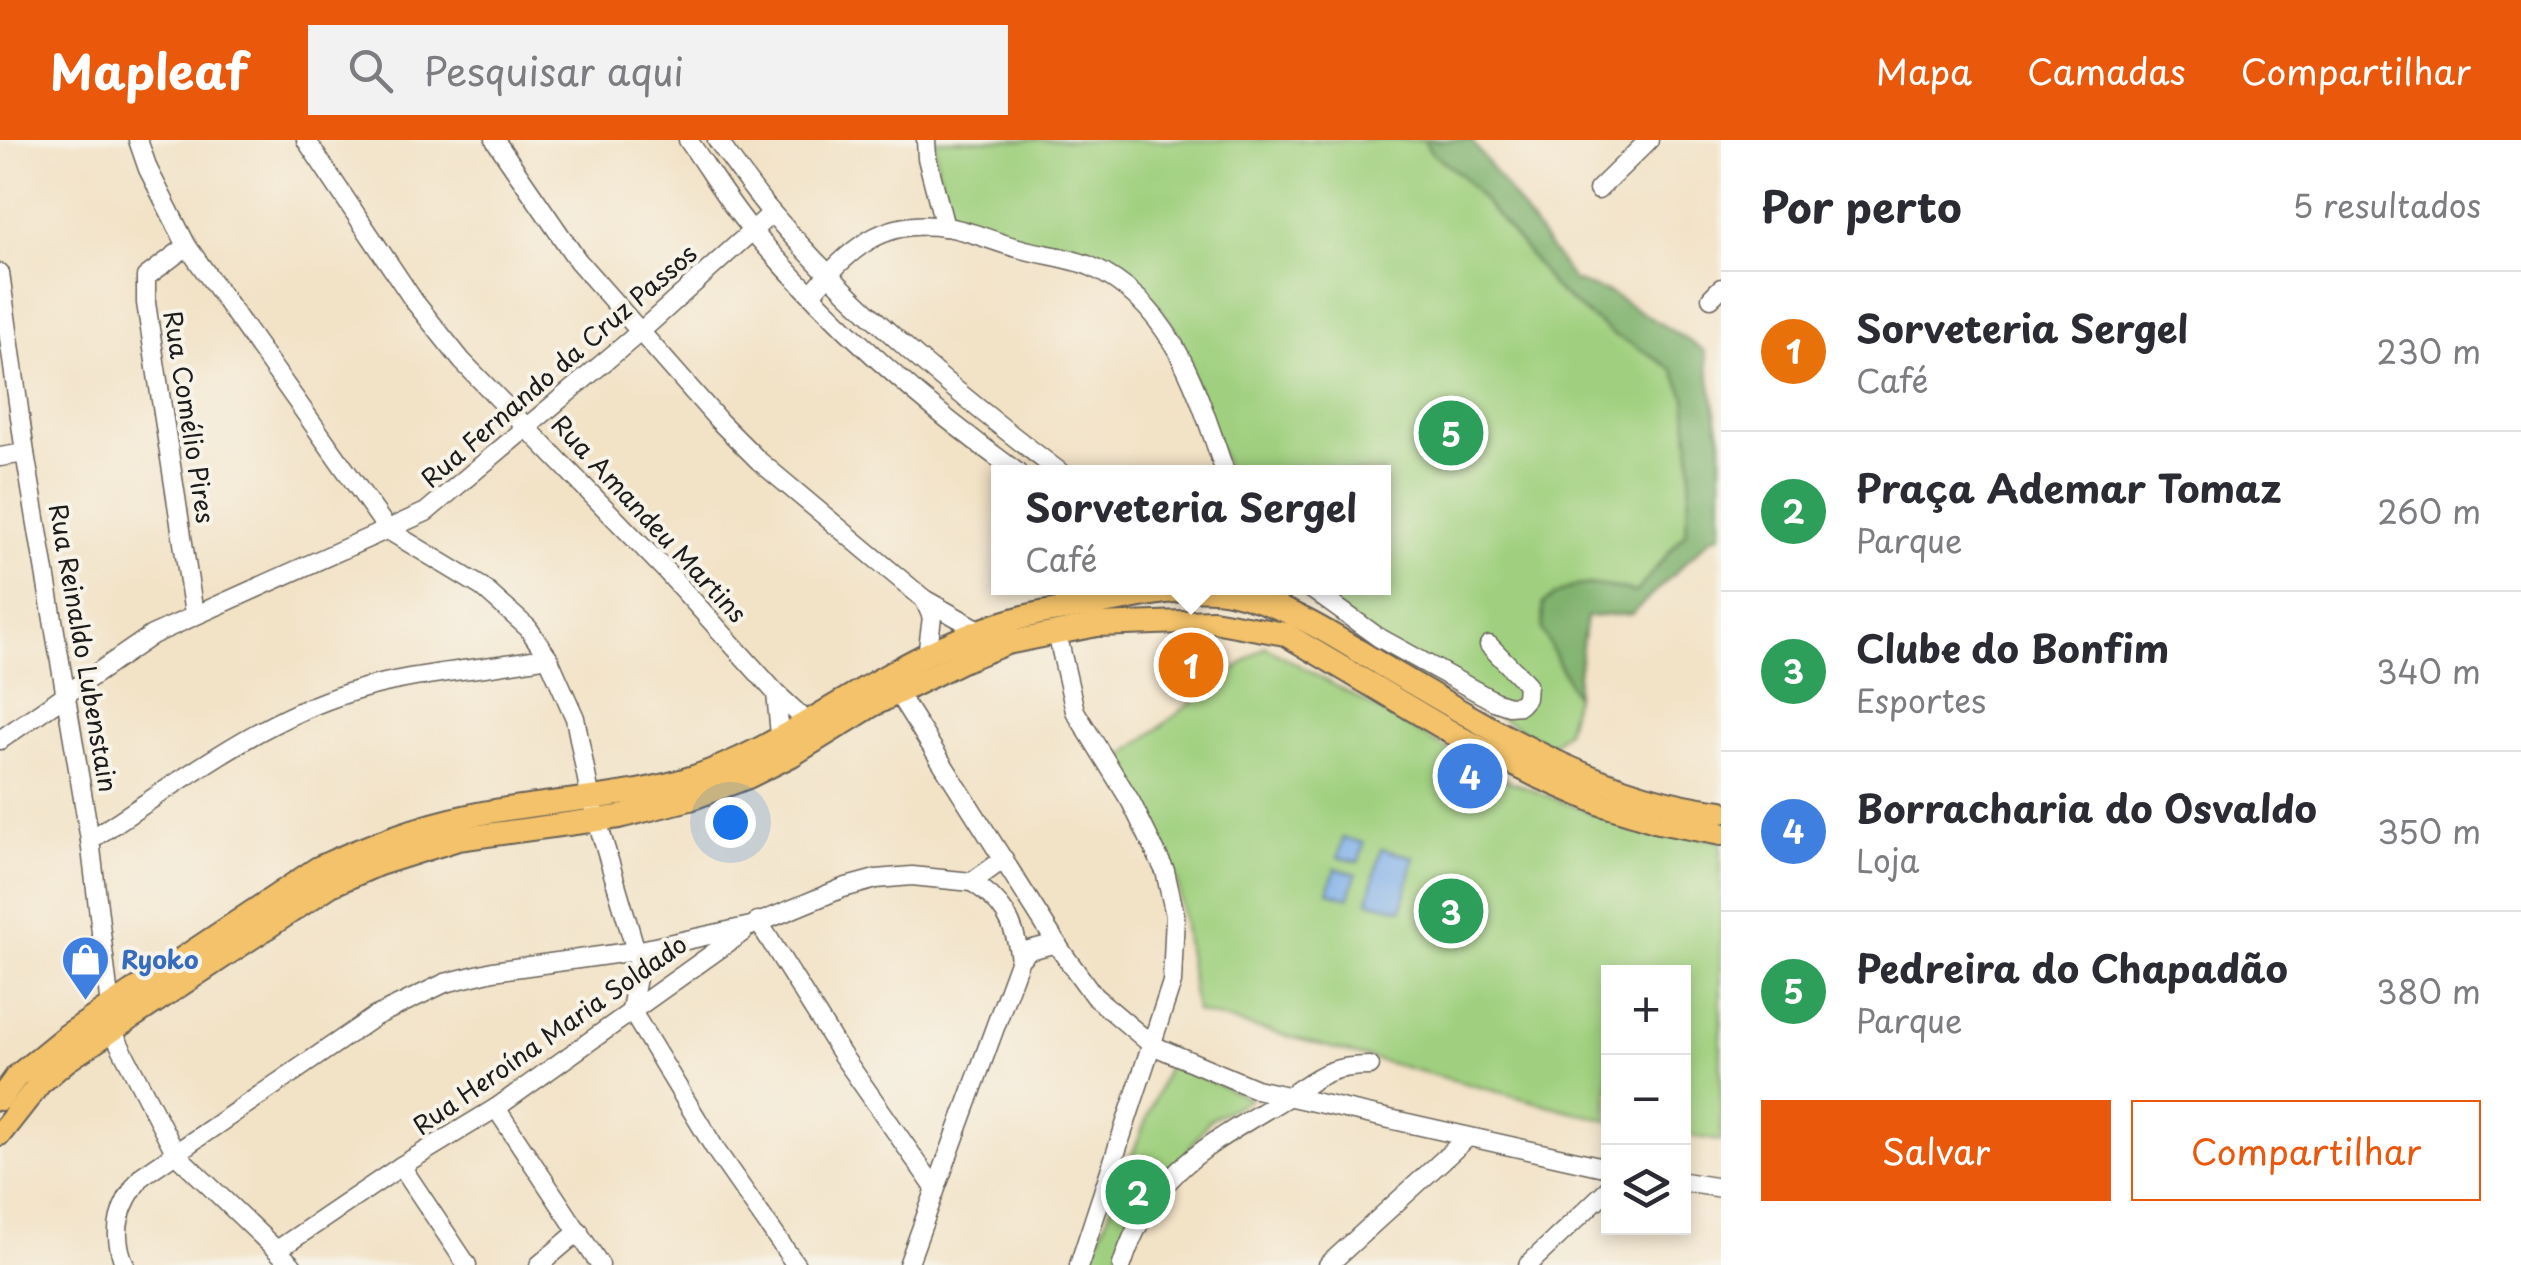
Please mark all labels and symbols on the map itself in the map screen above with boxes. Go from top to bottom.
street label: Rua Fernando da Cruz Passos [412,235,705,496]
street label: Rua Comélio Pires [154,308,226,526]
pin: 5 [1418,396,1484,470]
street label: Rua Amandeu Martins [543,406,756,631]
street label: Rua Reinaldo Lubenstain [40,501,128,795]
pin: 1 [1158,628,1224,702]
pin: 4 [1438,738,1502,814]
your location [705,797,756,848]
pin: 3 [1418,874,1484,948]
street label: Rua Heroína Maria Soldado [404,925,694,1144]
shop icon: Ryoko [60,934,112,1002]
place label: Ryoko [121,940,199,978]
pin: 2 [1106,1154,1170,1230]

